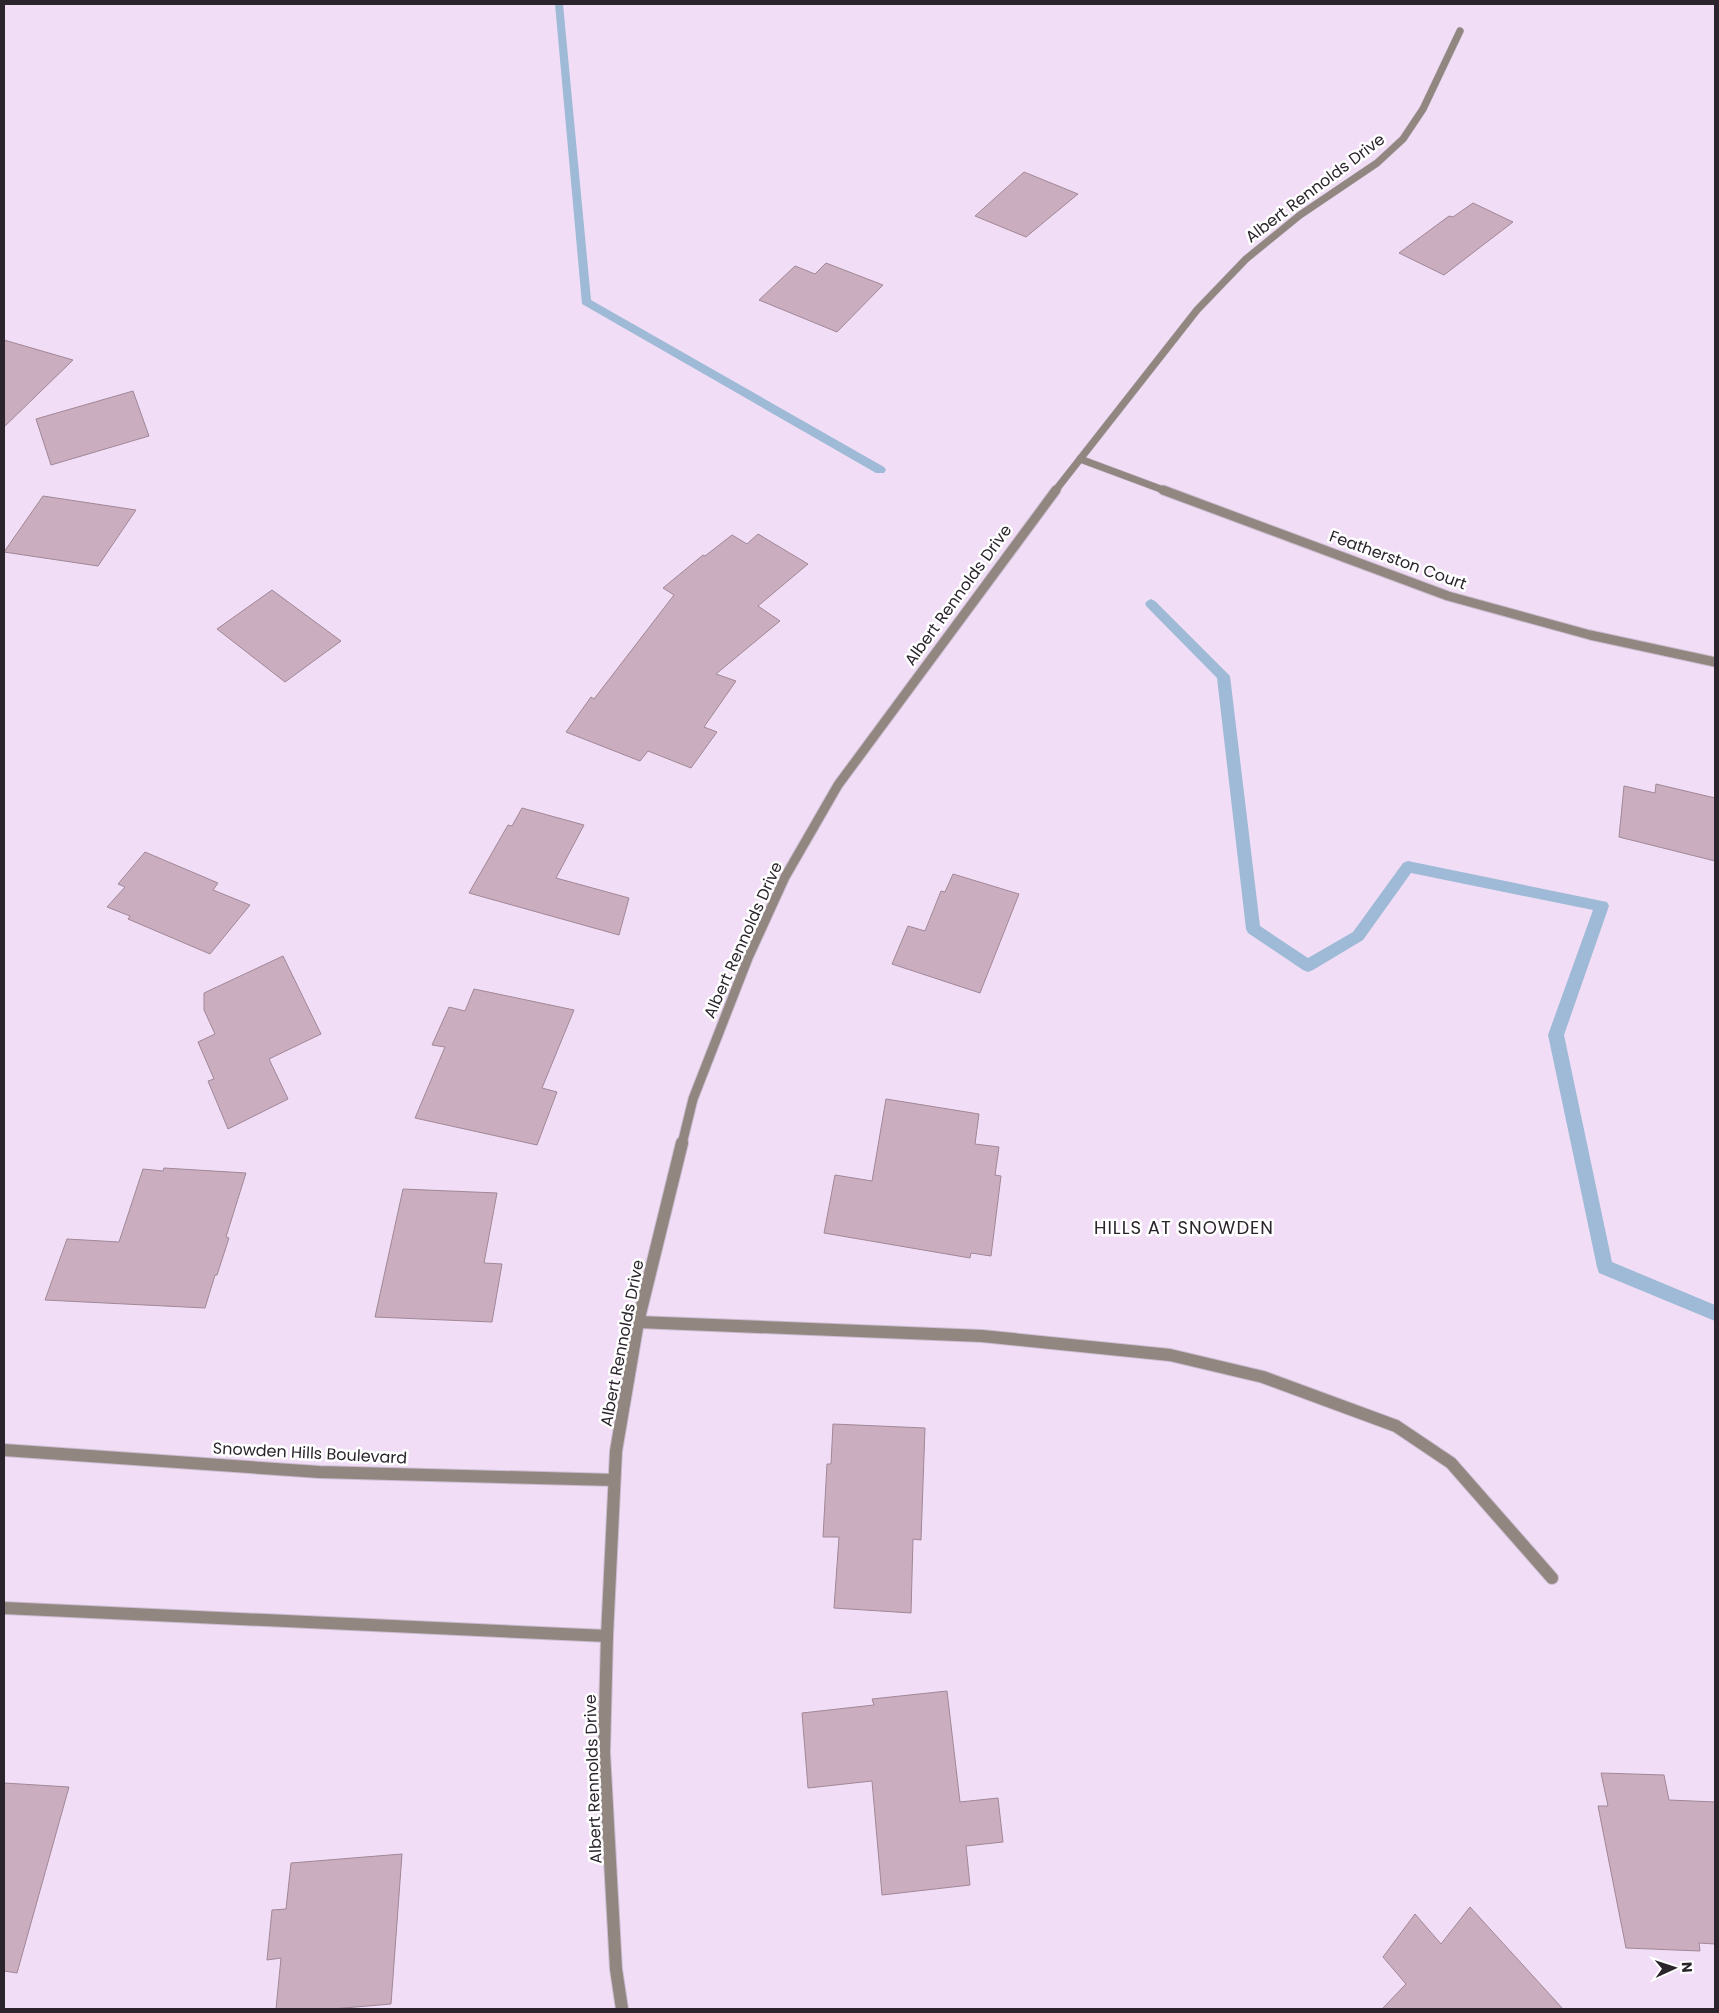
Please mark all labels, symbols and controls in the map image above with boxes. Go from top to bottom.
street label: Albert Rennolds Drive [1240,128,1390,248]
street label: Albert Rennolds Drive [899,520,1017,670]
street label: Featherston Court [1326,525,1470,596]
street label: Albert Rennolds Drive [698,858,788,1022]
district label: HILLS AT SNOWDEN [1094,1215,1274,1240]
street label: Albert Rennolds Drive [595,1258,649,1428]
street label: Snowden Hills Boulevard [212,1436,408,1470]
street label: Albert Rennolds Drive [579,1694,607,1864]
north arrow [1649,1943,1699,1993]
text: N [1677,1962,1697,1973]

